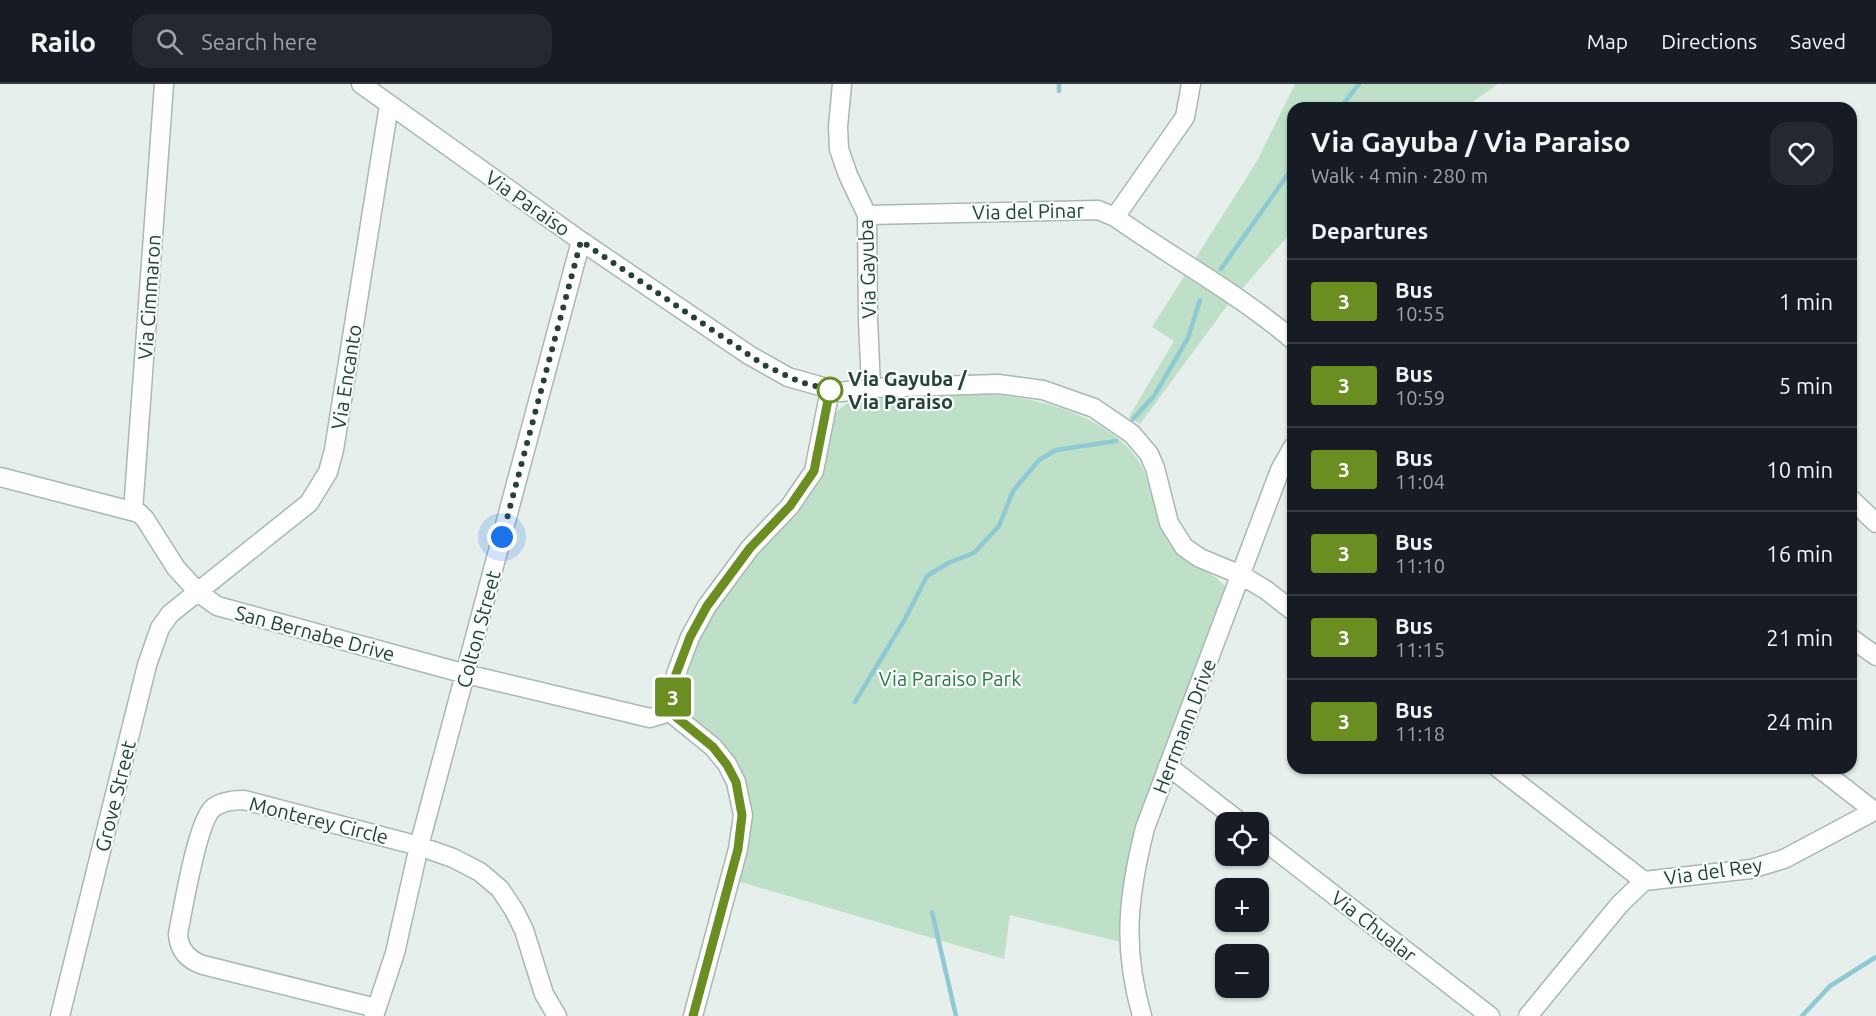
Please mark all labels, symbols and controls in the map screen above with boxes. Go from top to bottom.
search box [132,14,552,68]
icon: search [153,25,186,58]
text: Railo [30,26,96,57]
text: Search here [201,29,317,54]
text: Map [1587,29,1628,53]
text: Directions [1661,29,1757,53]
text: Saved [1790,29,1846,53]
button: heart [1770,122,1833,185]
text: Via Gayuba / Via Paraiso [1311,126,1631,157]
text: Walk · 4 min · 280 m [1311,164,1488,187]
street label: Via Paraiso [481,165,575,241]
street label: Via del Pinar [972,199,1084,223]
text: Departures [1311,218,1428,243]
street label: Via Gayuba [854,219,880,319]
street label: Via Cimmaron [133,234,165,360]
text: Bus [1395,277,1433,302]
text: 3 [1338,289,1350,313]
text: 1 min [1779,289,1833,314]
text: 10:55 [1395,302,1445,325]
street label: Via Encanto [326,323,366,431]
text: Bus [1395,361,1433,386]
place label: Via Gayuba / Via Paraiso [848,367,967,413]
text: 3 [1338,373,1350,397]
text: 5 min [1779,373,1833,398]
marker: Via Gayuba / Via Paraiso [817,377,843,403]
text: 10:59 [1395,386,1445,409]
text: Bus [1395,445,1433,470]
text: 3 [1338,457,1350,481]
text: 10 min [1766,457,1833,482]
text: 11:04 [1395,470,1445,493]
your location [487,522,517,552]
text: Bus [1395,529,1433,554]
text: 3 [1338,541,1350,565]
text: 16 min [1766,541,1833,566]
text: 11:10 [1395,554,1445,577]
street label: Colton Street [451,568,505,690]
street label: San Bernabe Drive [233,601,397,665]
text: Bus [1395,613,1433,638]
text: 3 [1338,625,1350,649]
text: 21 min [1766,625,1833,650]
text: 11:15 [1395,638,1445,661]
street label: Herrmann Drive [1148,655,1220,797]
park label: Via Paraiso Park [879,667,1021,690]
line badge: 3 [654,678,692,716]
text: 3 [667,685,679,709]
text: Bus [1395,697,1433,722]
text: 3 [1338,709,1350,733]
text: 24 min [1766,709,1833,734]
text: 11:18 [1395,722,1445,745]
street label: Grove Street [90,738,140,854]
street label: Monterey Circle [247,792,391,848]
map controls [1215,812,1269,998]
button: locate [1215,812,1269,866]
street label: Via del Rey [1663,853,1764,889]
button: + [1215,878,1269,932]
street label: Via Chualar [1327,886,1421,967]
button: − [1215,944,1269,998]

